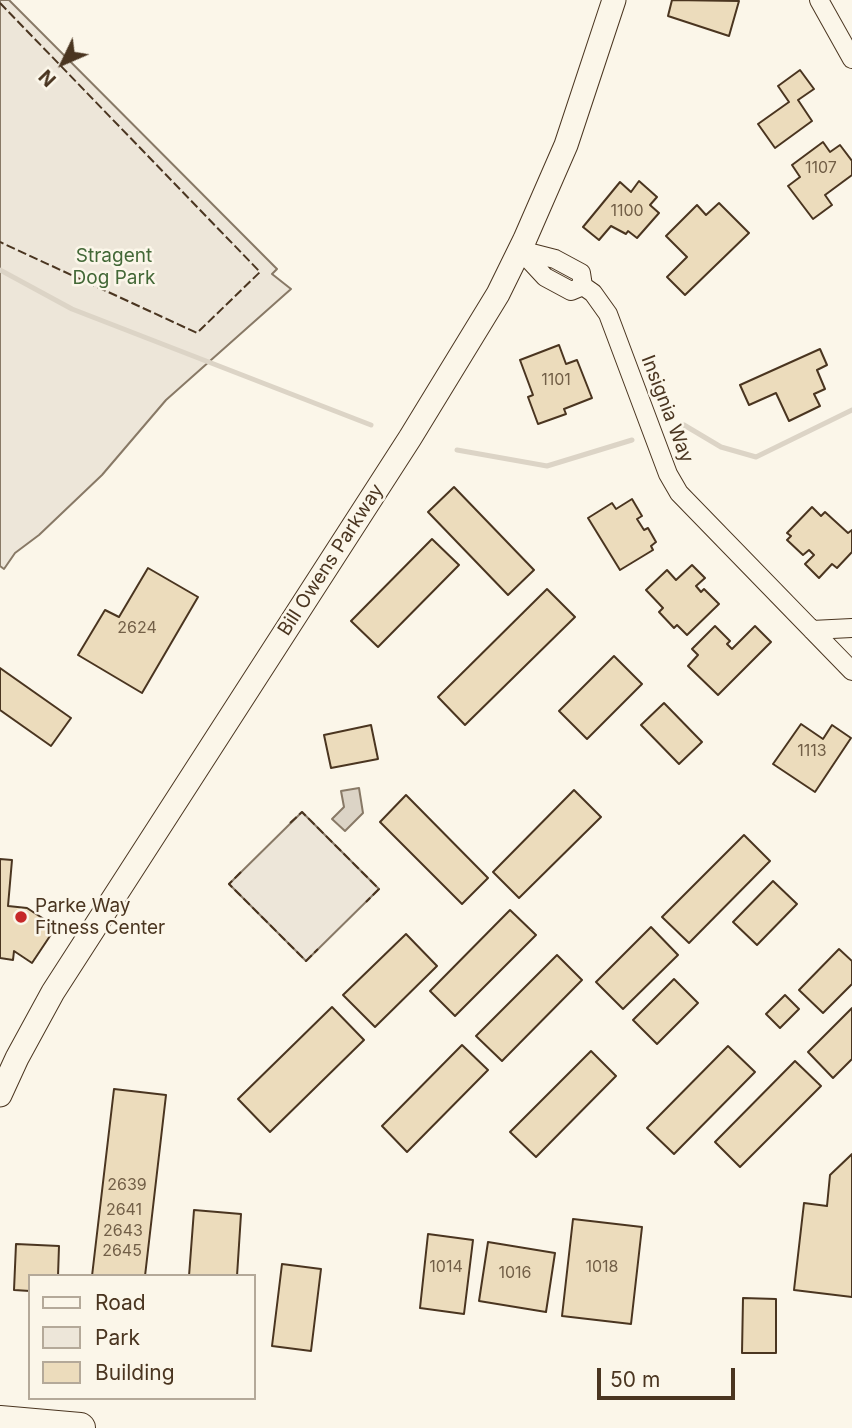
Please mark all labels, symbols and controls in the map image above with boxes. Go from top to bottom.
north arrow [28,28,98,98]
text: N [34,65,61,91]
house number: 1107 [805,158,837,178]
house number: 1100 [610,201,644,221]
park label: Stragent Dog Park [73,245,155,289]
street label: Insignia Way [636,352,698,466]
house number: 1101 [541,370,571,390]
street label: Bill Owens Parkway [273,480,389,640]
house number: 2624 [117,618,157,638]
house number: 1113 [797,741,827,761]
place label: Parke Way Fitness Center [35,895,165,939]
marker: Parke Way Fitness Center [13,909,29,925]
house number: 2639 [107,1175,147,1195]
house number: 2641 [106,1200,142,1220]
house number: 2643 [103,1221,143,1241]
house number: 2645 [102,1241,142,1261]
house number: 1014 [429,1257,463,1277]
house number: 1018 [585,1257,619,1277]
house number: 1016 [498,1263,532,1283]
legend [28,1274,256,1400]
text: Road [95,1290,146,1315]
text: Park [95,1325,140,1350]
scale bar [600,1354,738,1398]
text: Building [95,1360,175,1385]
text: 50 m [610,1367,660,1392]

